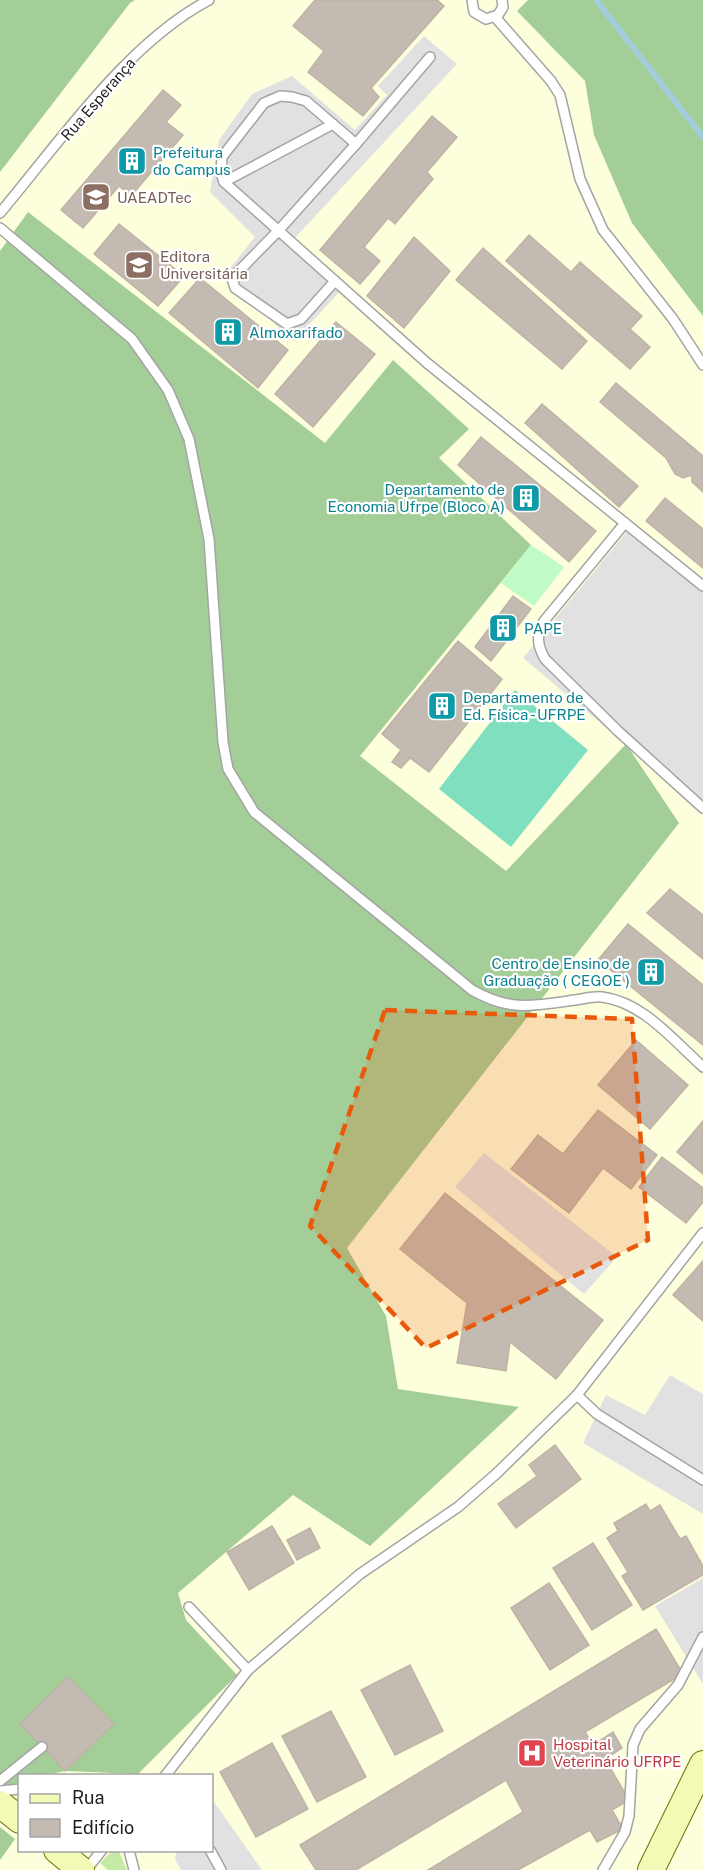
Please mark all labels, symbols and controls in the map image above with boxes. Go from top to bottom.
street label: Rua Esperança [58,54,138,144]
place label: Prefeitura do Campus [153,144,231,178]
building icon: Prefeitura do Campus [116,145,148,177]
school or university icon: UAEADTec [80,181,112,213]
place label: UAEADTec [117,189,192,206]
place label: Editora Universitária [160,248,248,282]
school or university icon: Editora Universitária [123,249,155,281]
building icon: Almoxarifado [212,316,244,348]
place label: Almoxarifado [249,324,343,341]
place label: Departamento de Economia Ufrpe (Bloco A) [327,481,505,515]
building icon: Departamento de Economia Ufrpe (Bloco A) [510,482,542,514]
building icon: PAPE [487,612,519,644]
place label: PAPE [524,620,562,637]
place label: Departamento de Ed. Física - UFRPE [463,689,586,723]
building icon: Departamento de Ed. Física - UFRPE [426,690,458,722]
place label: Centro de Ensino de Graduação ( CEGOE ) [483,955,630,989]
building icon: Centro de Ensino de Graduação ( CEGOE ) [635,956,667,988]
place label: Hospital Veterinário UFRPE [553,1736,681,1770]
hospital icon: Hospital Veterinário UFRPE [516,1737,548,1769]
legend [18,1774,213,1852]
text: Rua [72,1787,104,1808]
text: Edifício [72,1817,134,1838]

